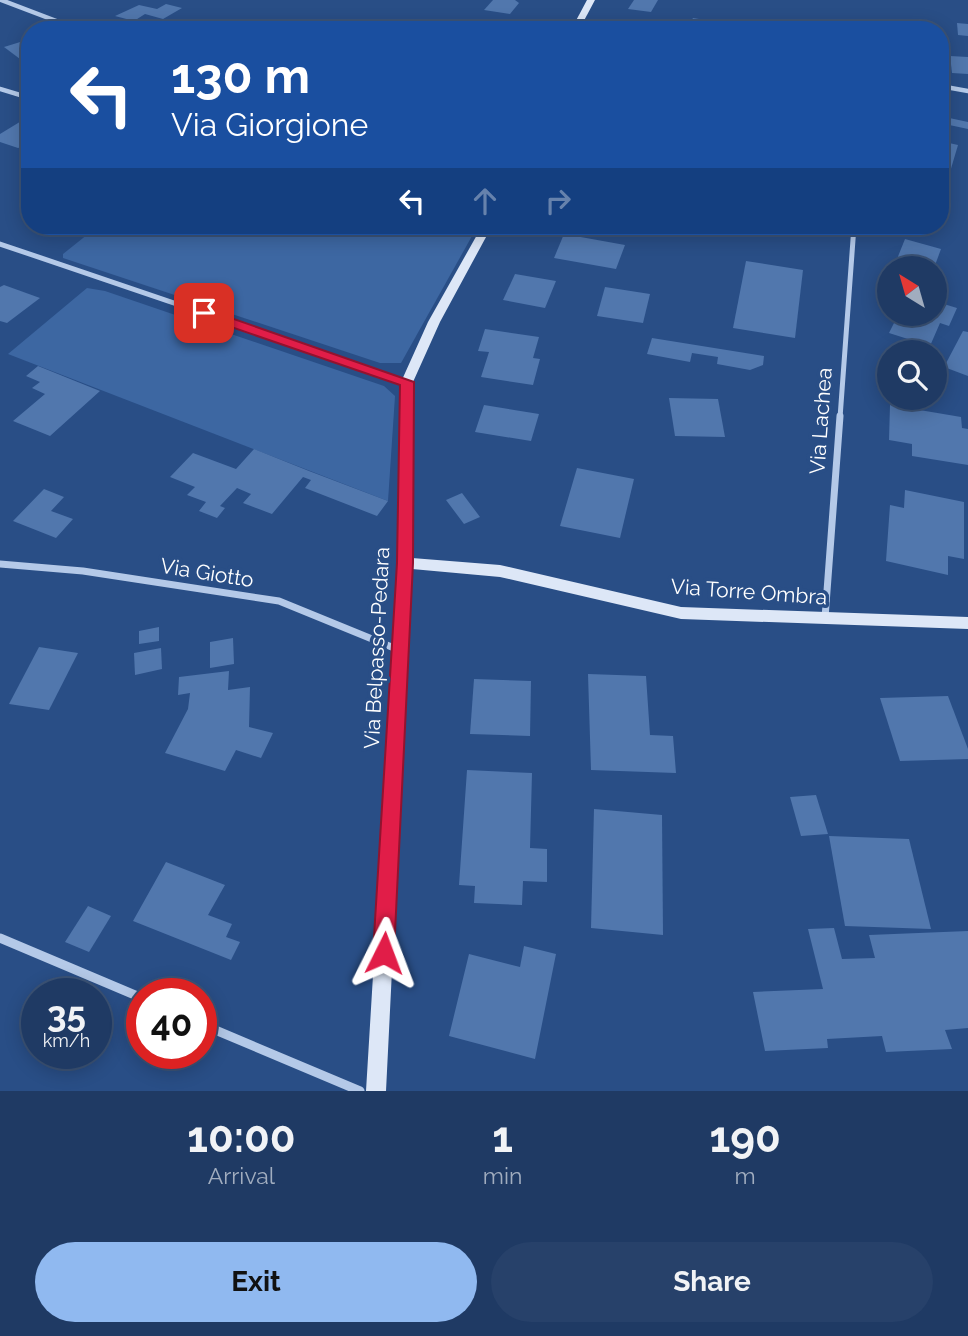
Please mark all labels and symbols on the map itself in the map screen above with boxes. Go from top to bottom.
north arrow [877,256,947,326]
pin [174,283,234,343]
street label: Via Lachea [804,367,837,475]
street label: Via Belpasso-Pedara [359,546,394,750]
street label: Via Giotto [159,553,255,592]
street label: Via Torre Ombra [670,574,828,609]
position arrow [347,916,421,990]
speed limit sign: 40 [126,978,217,1069]

